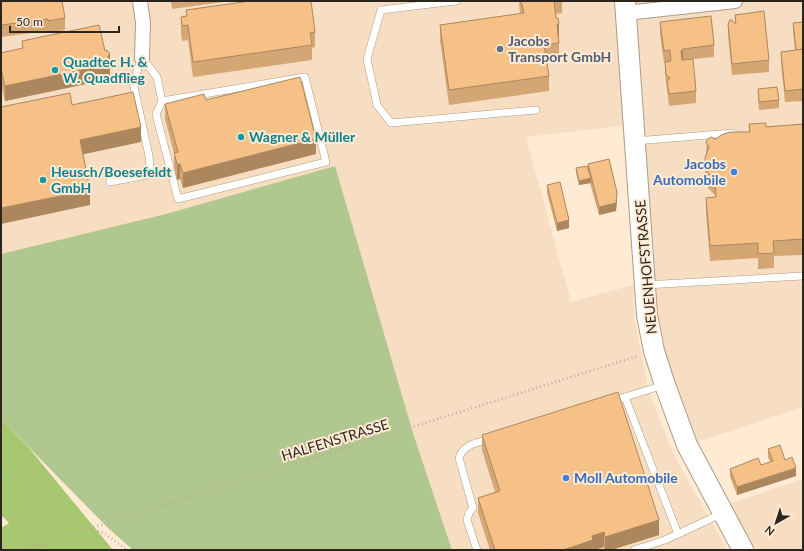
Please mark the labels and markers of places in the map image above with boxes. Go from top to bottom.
place label: Jacobs Transport GmbH [508,32,611,65]
marker: Jacobs Transport GmbH [495,44,505,54]
place label: Quadtec H. & W. Quadflieg [63,53,148,86]
marker: Quadtec H. & W. Quadflieg [50,65,60,75]
place label: Wagner & Müller [249,128,356,145]
marker: Wagner & Müller [236,132,246,142]
place label: Jacobs Automobile [652,155,727,188]
place label: Heusch/Boesefeldt GmbH [51,163,172,196]
marker: Jacobs Automobile [729,167,739,177]
marker: Heusch/Boesefeldt GmbH [38,175,48,185]
place label: Moll Automobile [574,469,678,486]
marker: Moll Automobile [561,473,571,483]

